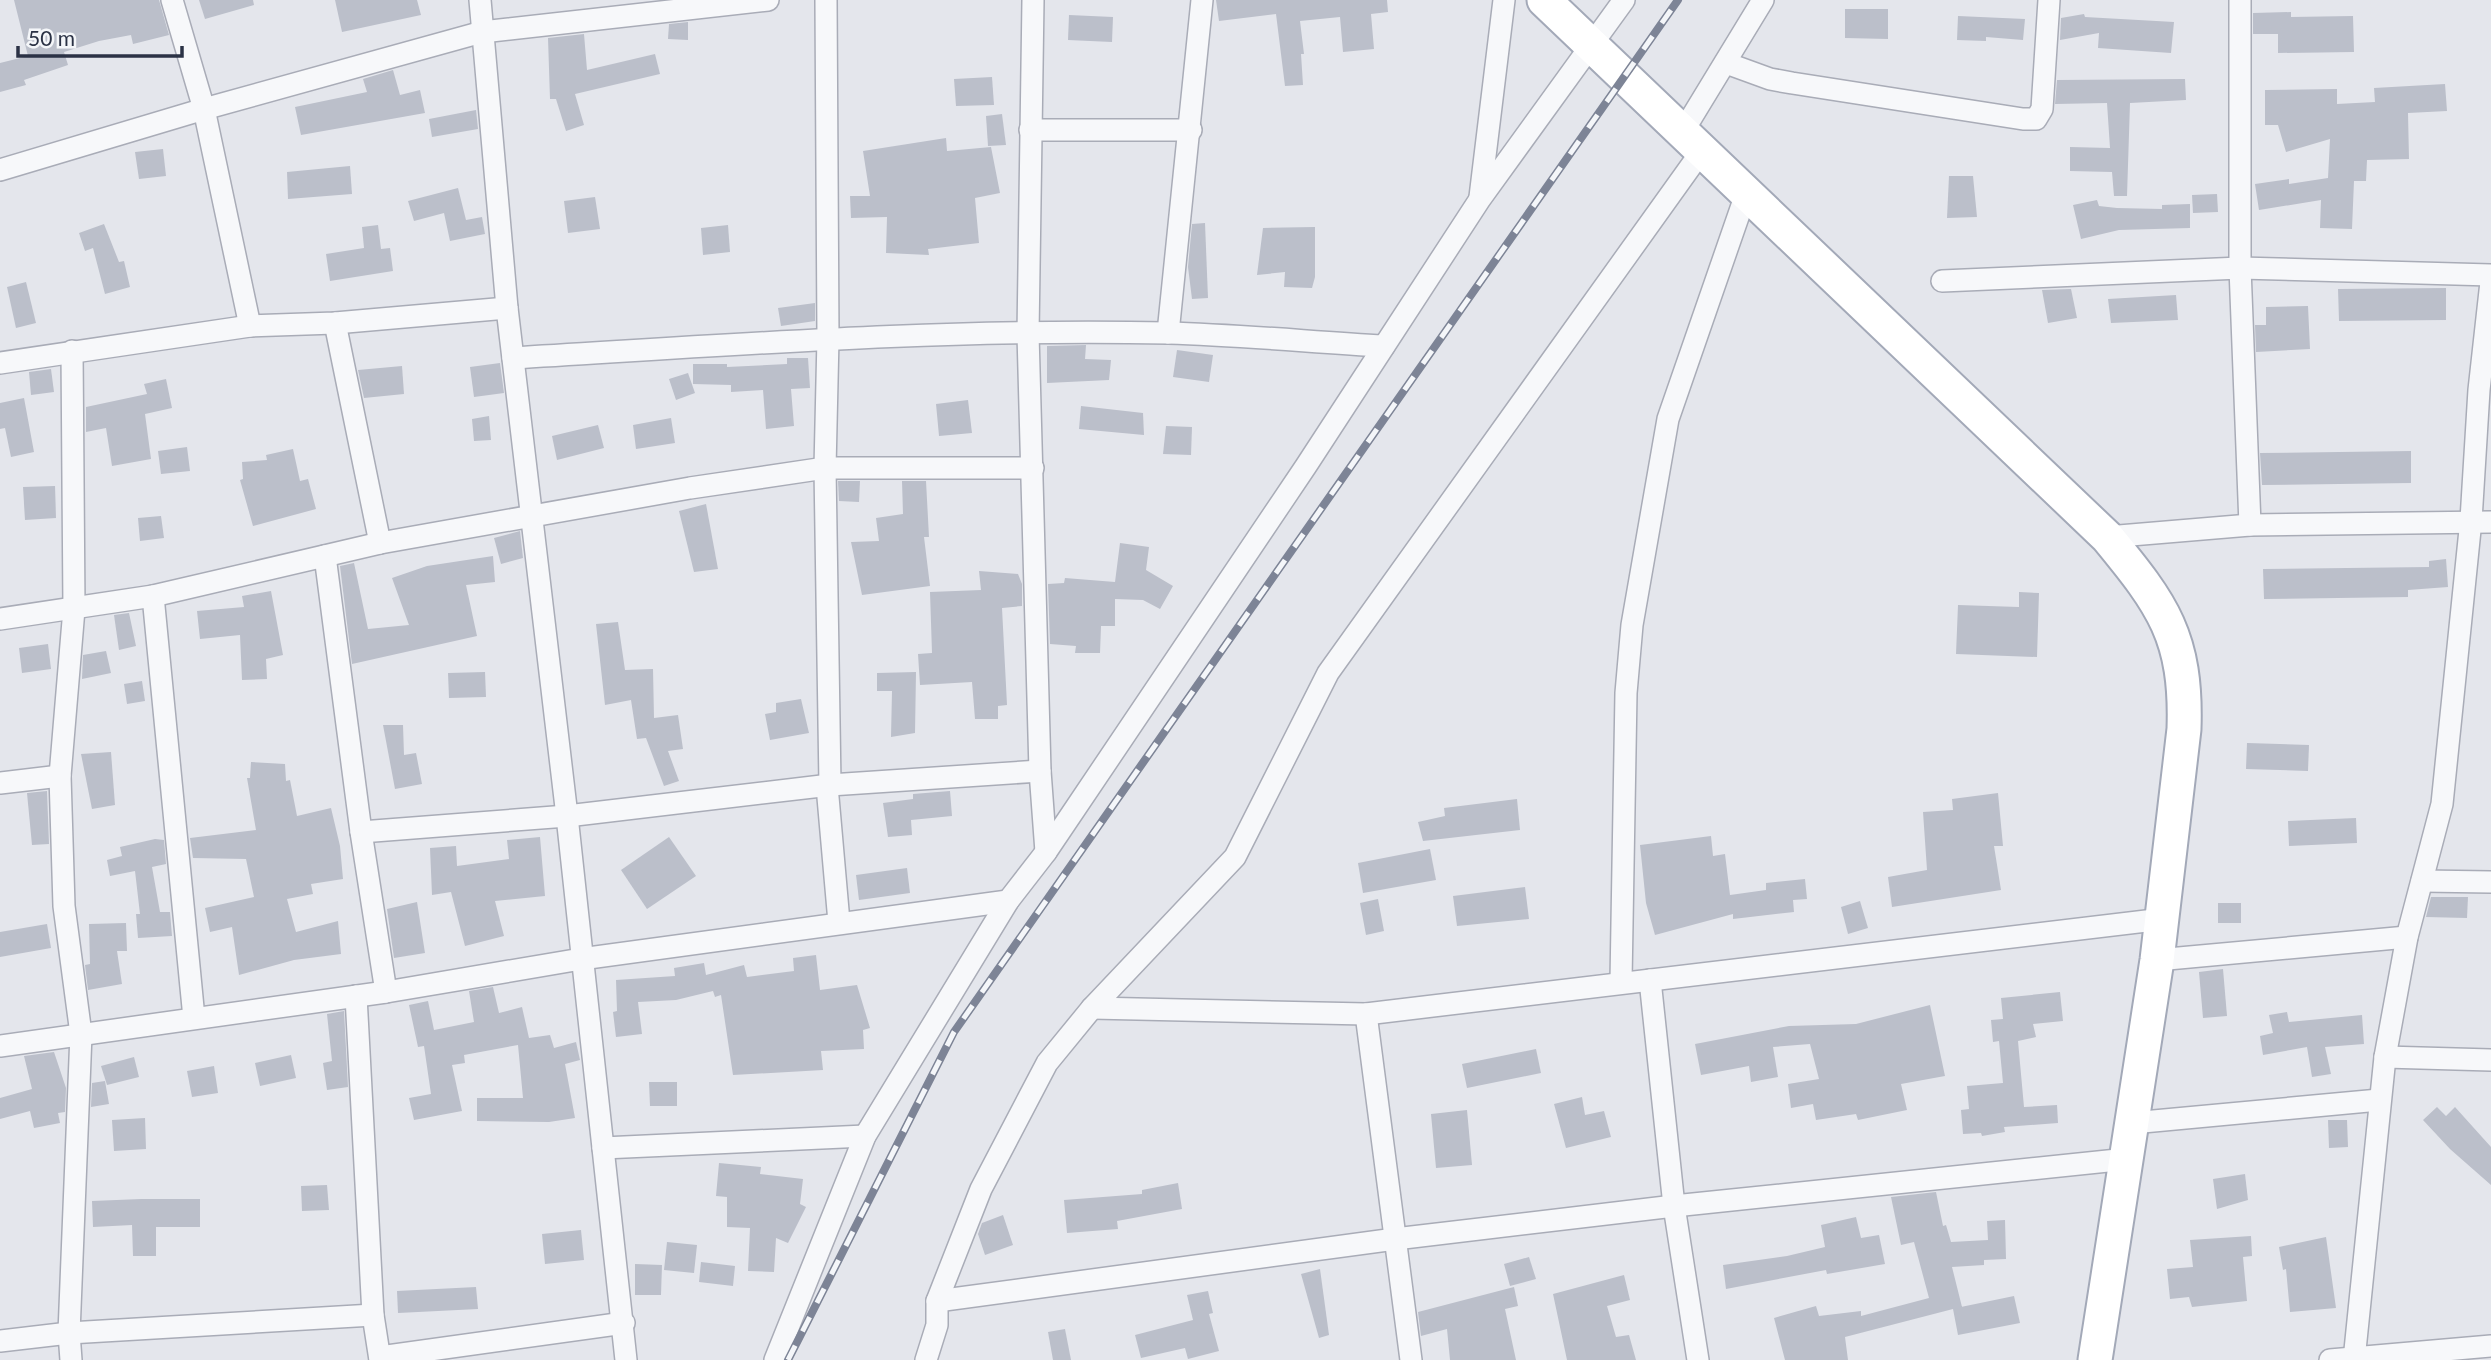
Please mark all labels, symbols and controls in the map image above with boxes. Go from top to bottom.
scale bar [18,14,182,58]
text: 50 m [28,25,75,50]

